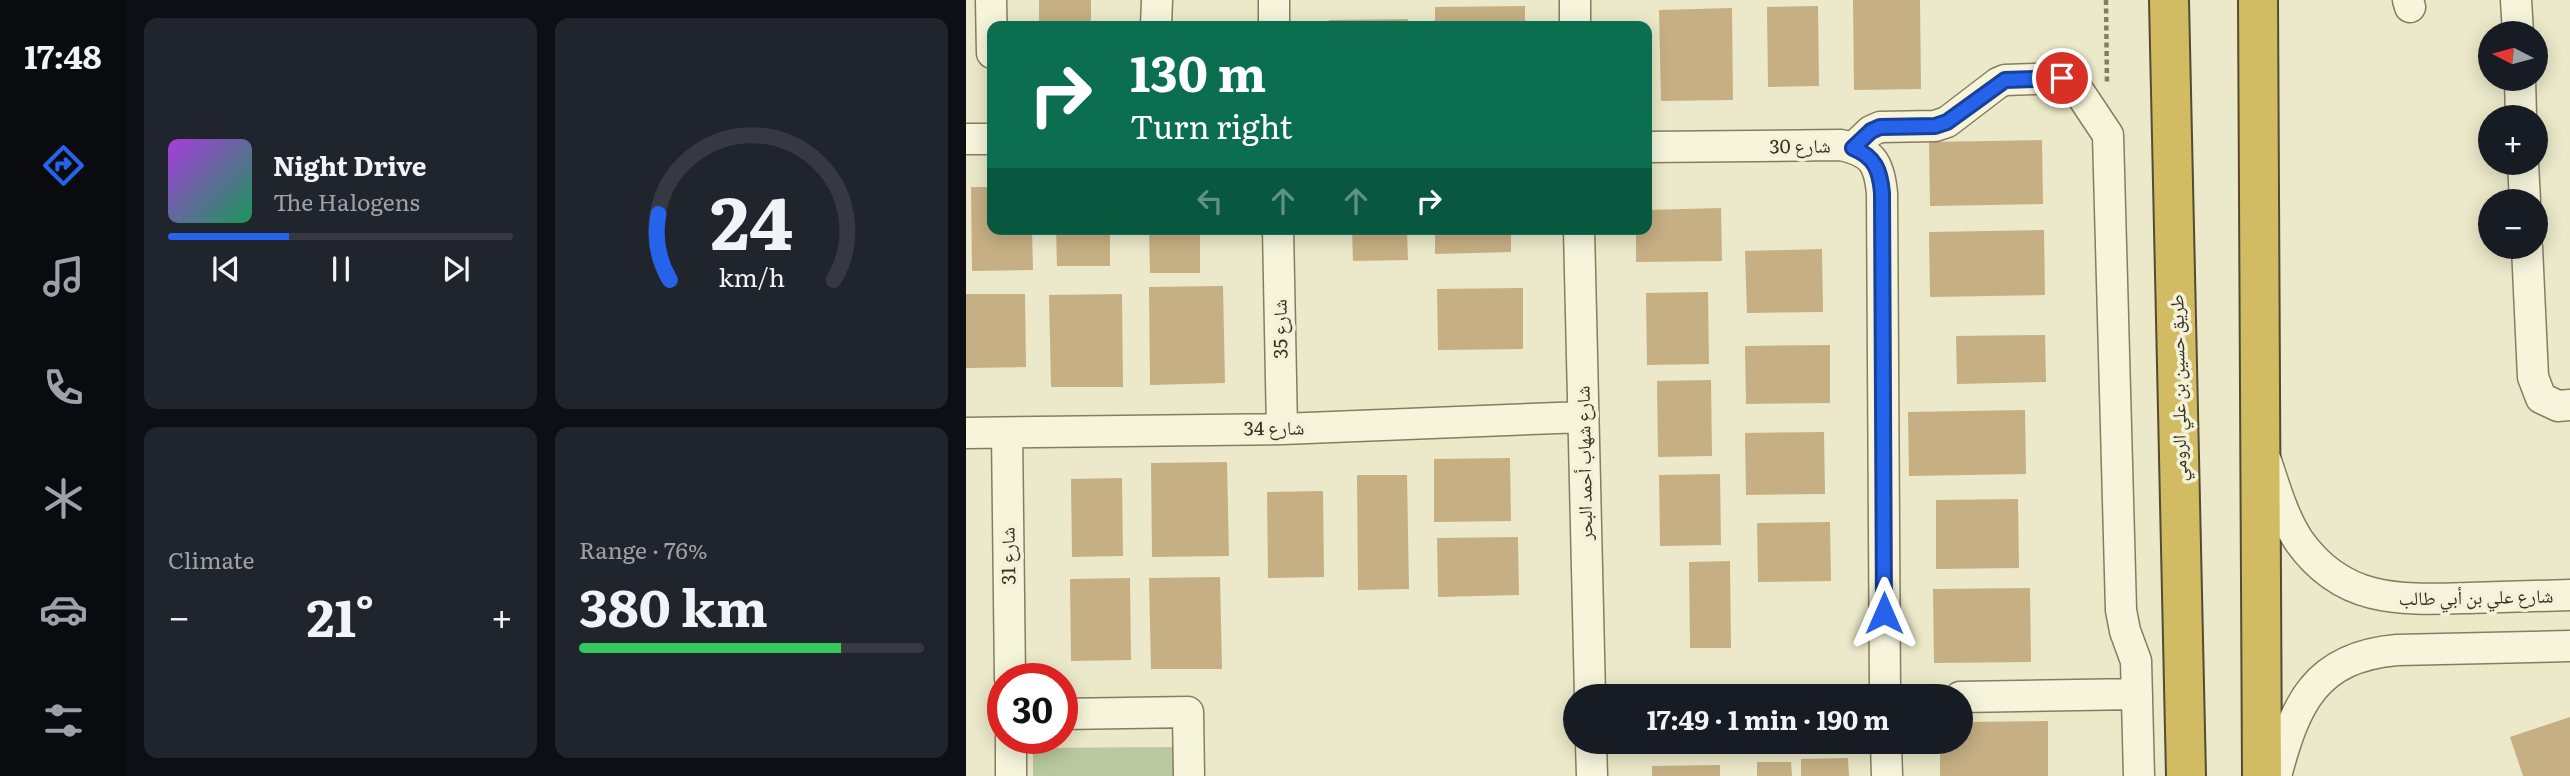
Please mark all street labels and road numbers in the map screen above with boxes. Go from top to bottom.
street label: شارع 30 [1769,130,1831,160]
street label: طريق حسين بن علي الرومي [2161,294,2195,482]
street label: شارع 35 [1264,299,1294,359]
street label: شارع شهاب أحمد البحر [1568,385,1598,542]
street label: شارع 34 [1243,412,1305,442]
street label: شارع 31 [992,527,1022,585]
street label: شارع علي بن أبي طالب [2398,581,2554,614]

